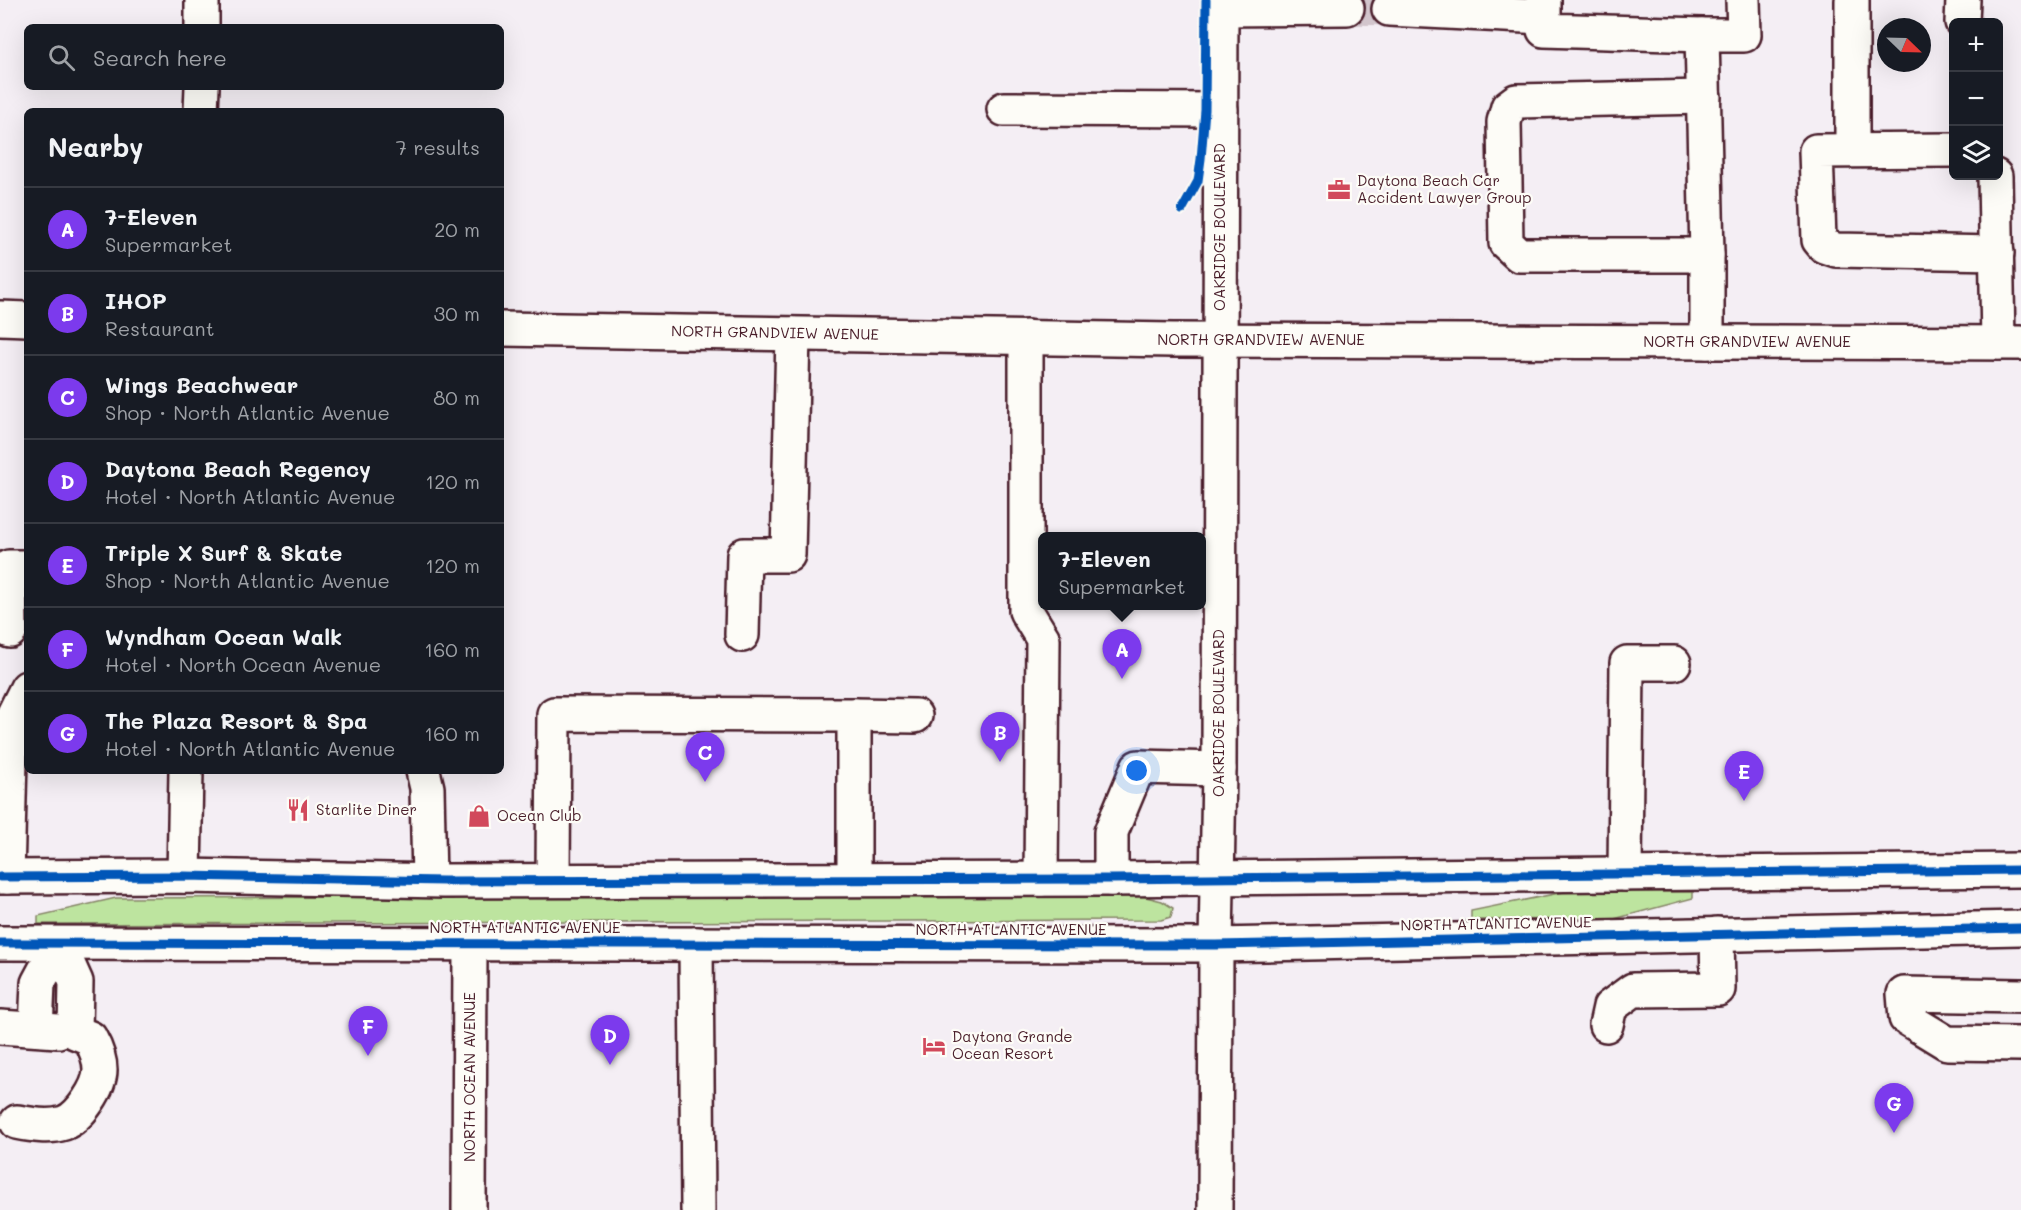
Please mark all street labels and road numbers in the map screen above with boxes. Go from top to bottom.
street label: OAKRIDGE BOULEVARD [1209,143,1229,311]
street label: NORTH GRANDVIEW AVENUE [671,320,879,344]
street label: NORTH GRANDVIEW AVENUE [1157,329,1365,349]
street label: NORTH GRANDVIEW AVENUE [1643,331,1851,351]
street label: OAKRIDGE BOULEVARD [1208,629,1228,797]
street label: NORTH ATLANTIC AVENUE [1400,911,1592,935]
street label: NORTH ATLANTIC AVENUE [430,917,621,937]
street label: NORTH ATLANTIC AVENUE [916,919,1107,939]
street label: NORTH OCEAN AVENUE [459,992,479,1162]

